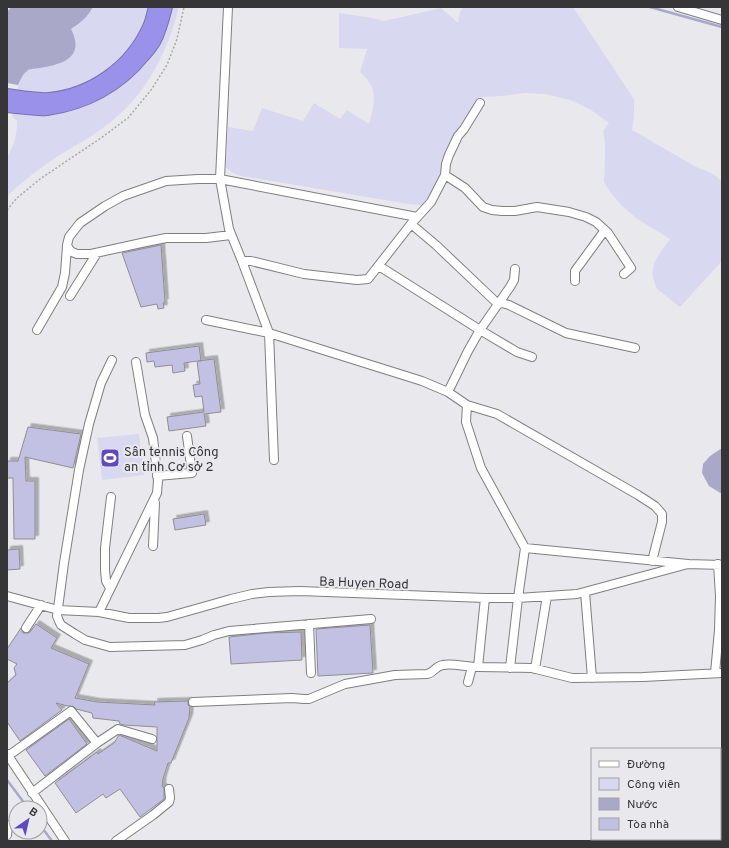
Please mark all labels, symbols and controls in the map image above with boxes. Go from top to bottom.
place label: Sân tennis Công an tỉnh Cơ sở 2 [124,445,219,476]
sports icon: Sân tennis Công an tỉnh Cơ sở 2 [99,447,121,469]
street label: Ba Huyen Road [319,574,409,594]
legend [591,748,721,840]
text: Đường [627,757,665,773]
text: Công viên [627,777,680,793]
text: Nước [627,797,658,813]
north arrow [8,800,48,840]
text: B [26,805,40,820]
text: Tòa nhà [627,817,669,833]

